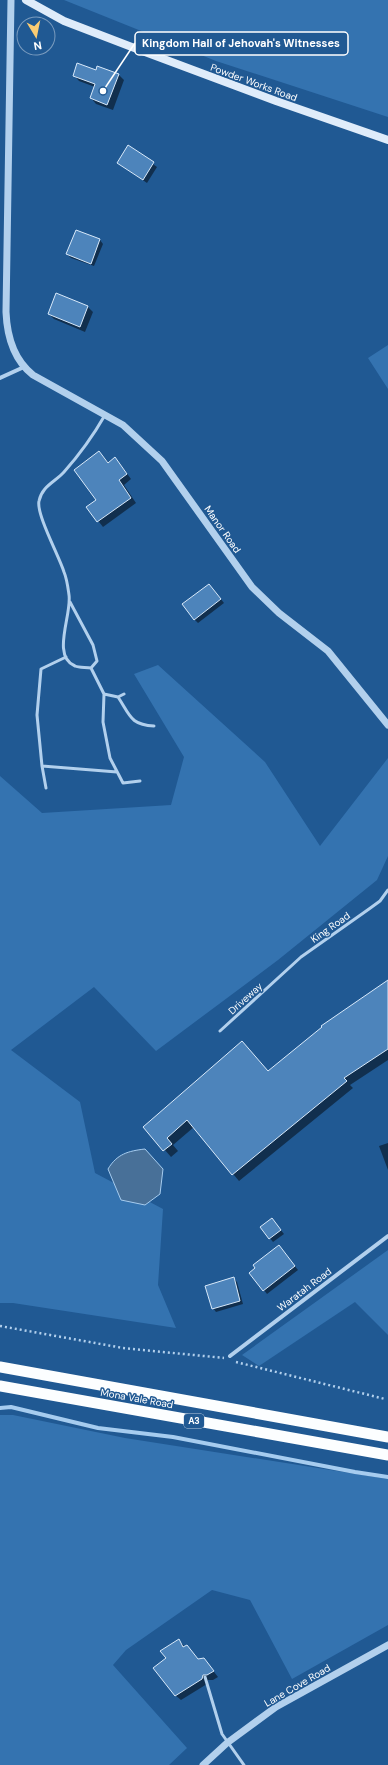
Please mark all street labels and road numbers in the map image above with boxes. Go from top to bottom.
street label: Powder Works Road [209,61,299,104]
street label: Manor Road [201,503,244,556]
street label: King Road [308,909,353,946]
street label: Driveway [225,979,266,1017]
street label: Waratah Road [275,1265,334,1314]
street label: Mona Vale Road [100,1386,174,1411]
road number: A3 [184,1414,204,1428]
street label: Lane Cove Road [262,1661,333,1710]

